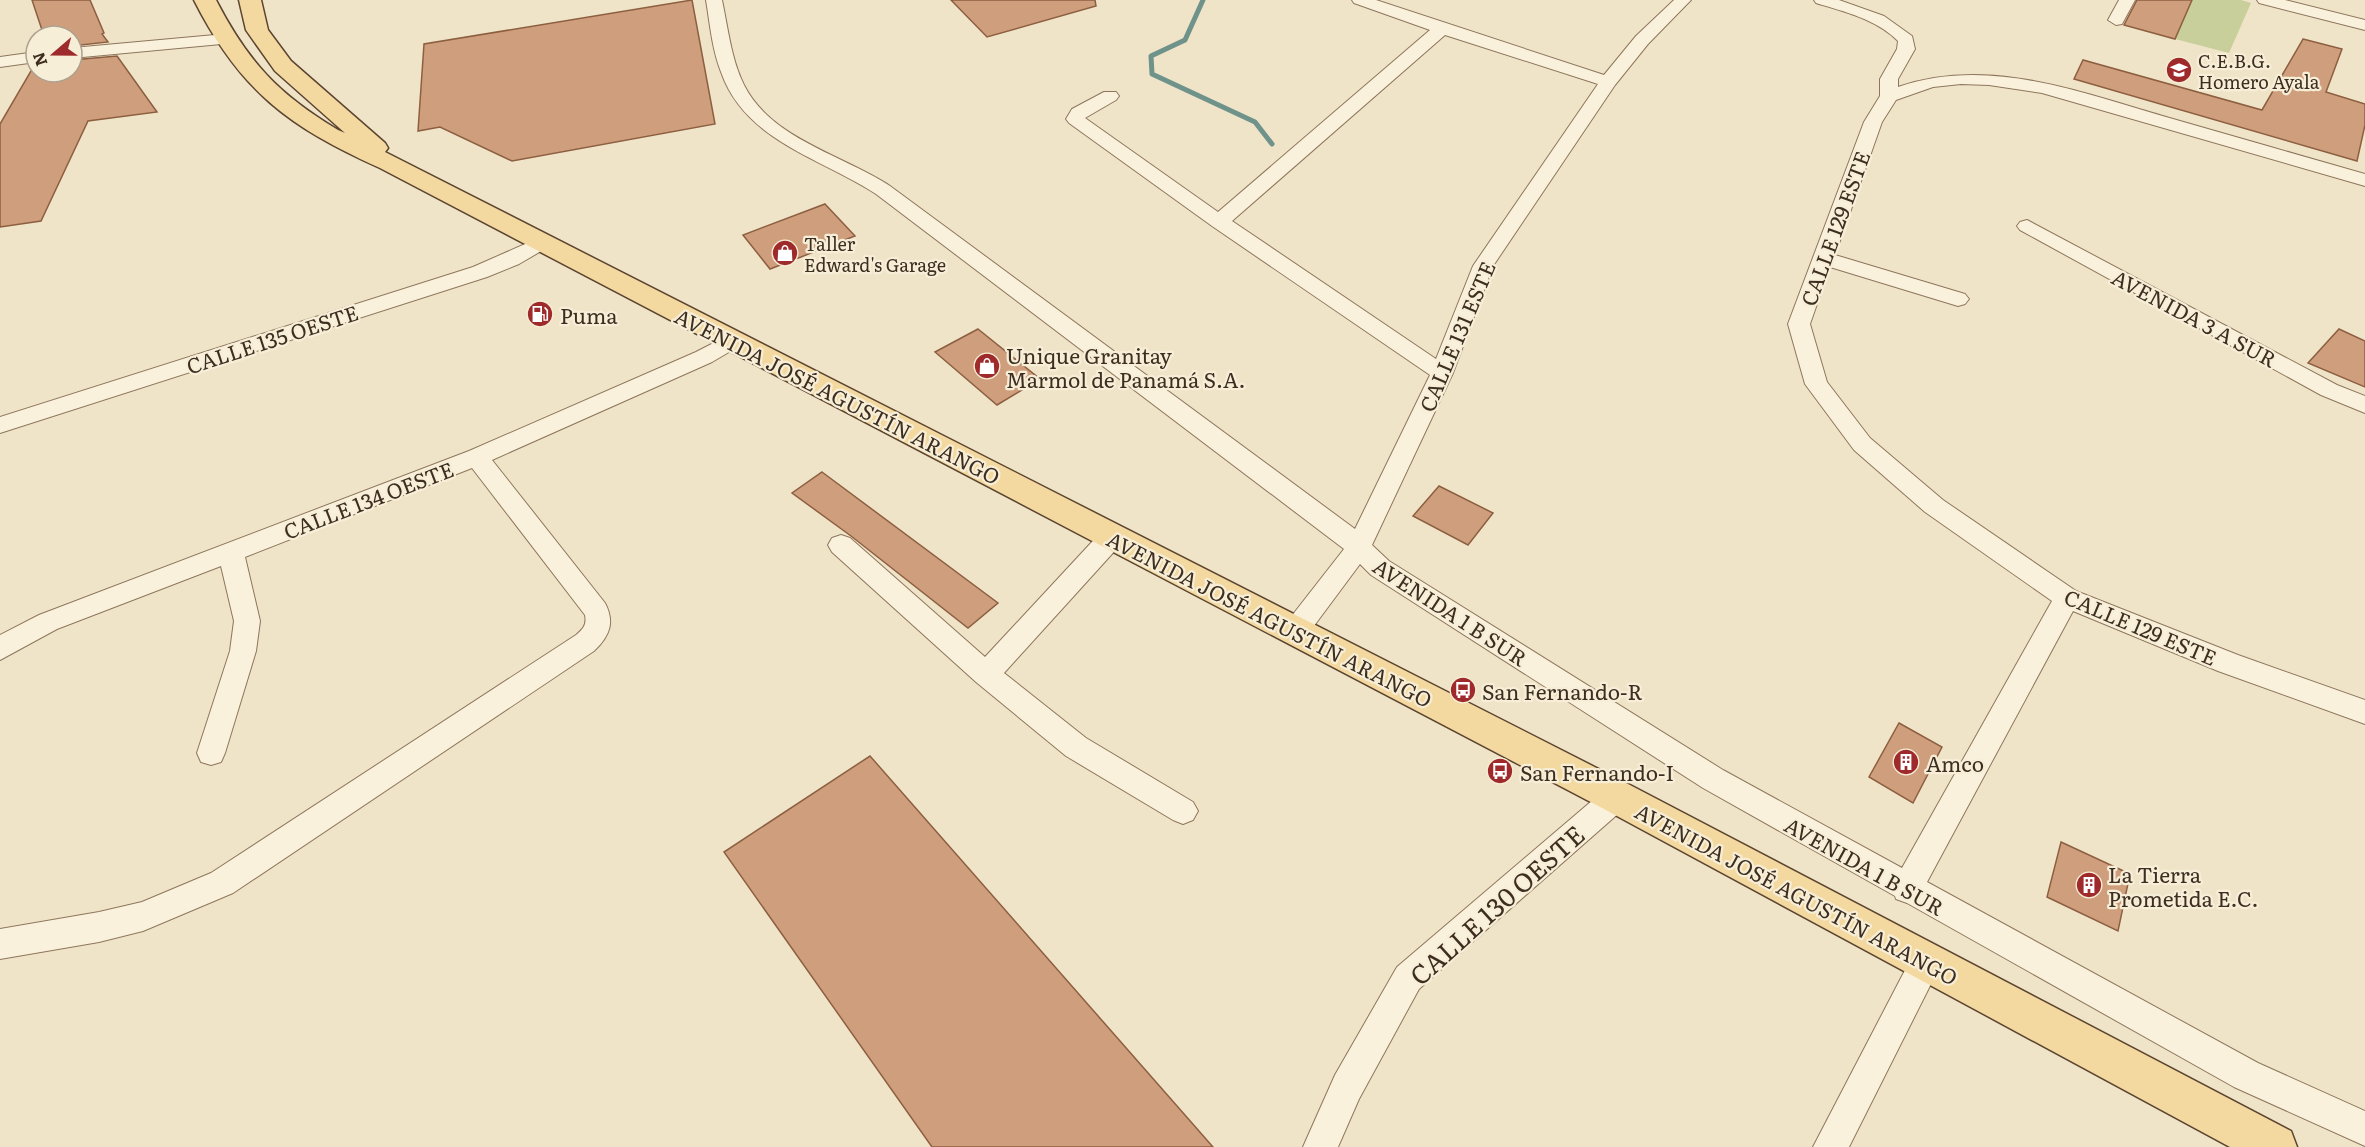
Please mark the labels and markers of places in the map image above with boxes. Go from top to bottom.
place label: C.E.B.G. Homero Ayala [2198,47,2320,95]
school or university icon: C.E.B.G. Homero Ayala [2164,55,2194,85]
place label: Taller Edward's Garage [804,230,946,278]
shop icon: Taller Edward's Garage [770,238,800,268]
fuel station icon: Puma [525,299,555,329]
place label: Puma [560,299,618,330]
place label: Unique Granitay Marmol de Panamá S.A. [1006,339,1246,394]
shop icon: Unique Granitay Marmol de Panamá S.A. [972,351,1002,381]
bus stop icon: San Fernando-R [1448,675,1478,705]
place label: San Fernando-R [1482,675,1643,706]
building icon: Amco [1891,747,1921,777]
place label: Amco [1926,747,1984,778]
bus stop icon: San Fernando-I [1485,756,1515,786]
place label: San Fernando-I [1520,756,1674,787]
place label: La Tierra Prometida E.C. [2108,858,2259,913]
building icon: La Tierra Prometida E.C. [2074,870,2104,900]

